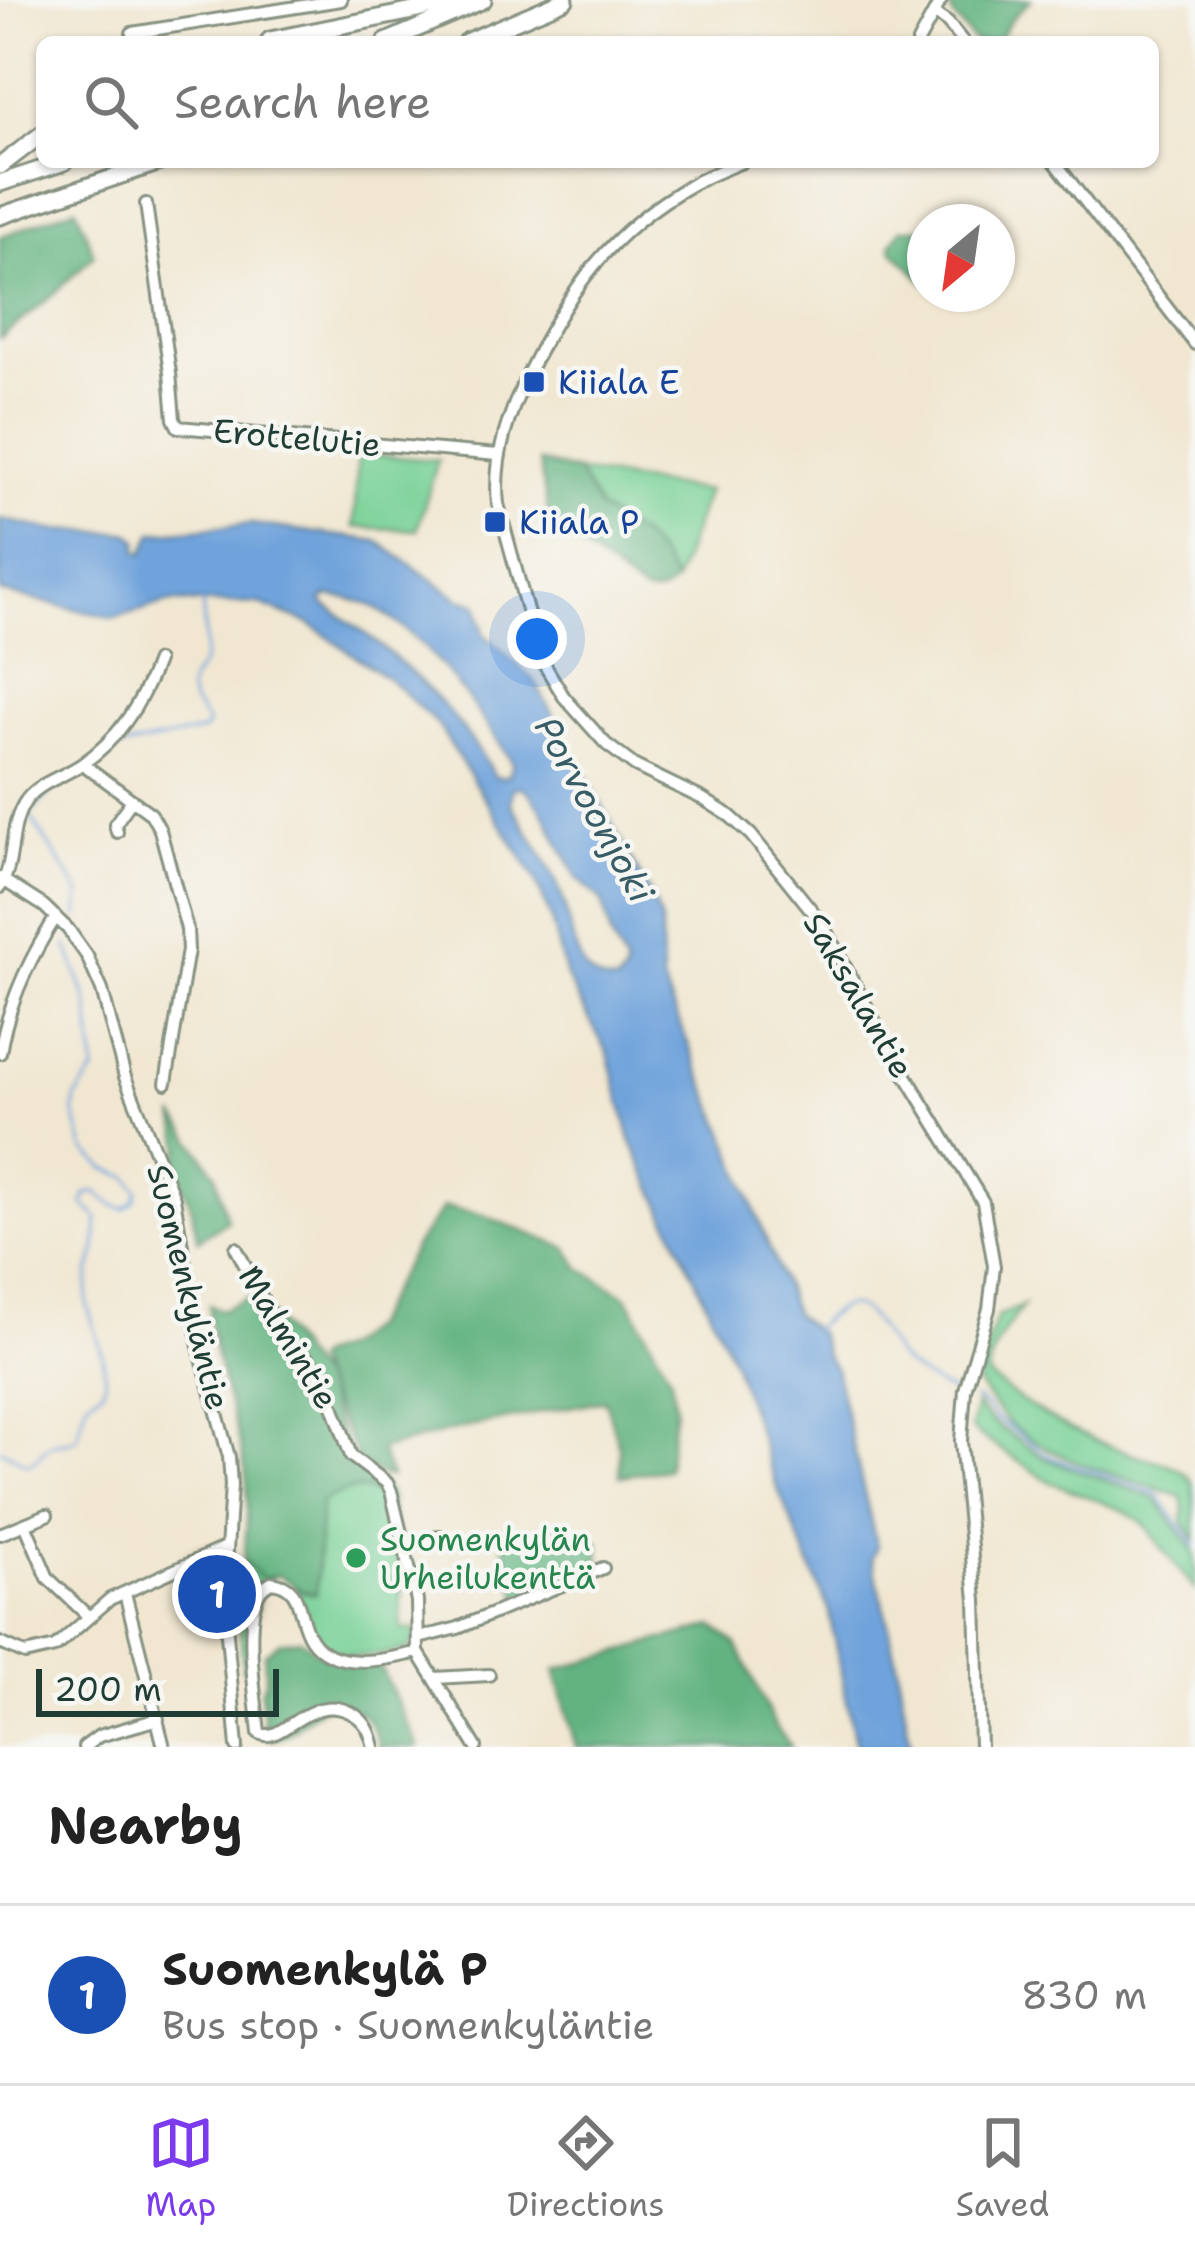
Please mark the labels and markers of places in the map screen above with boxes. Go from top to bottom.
place label: Kiiala E [558,360,680,405]
marker: Kiiala E [521,369,547,395]
place label: Kiiala P [519,500,639,545]
marker: Kiiala P [482,509,508,535]
place label: Suomenkylän Urheilukenttä [380,1517,596,1600]
marker: Suomenkylän Urheilukenttä [343,1545,369,1571]
pin: 1 [178,1549,256,1639]

